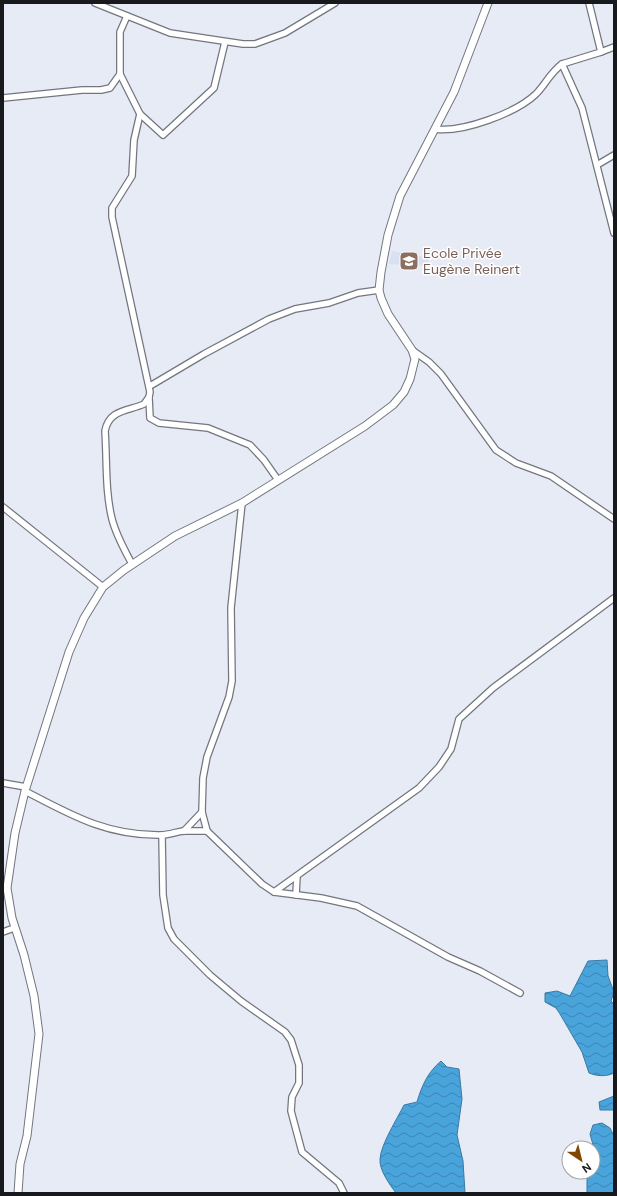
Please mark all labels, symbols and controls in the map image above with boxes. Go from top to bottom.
place label: Ecole Privée Eugène Reinert [423,244,520,278]
school or university icon: Ecole Privée Eugène Reinert [398,250,420,272]
north arrow [561,1140,601,1180]
text: N [579,1160,594,1176]

